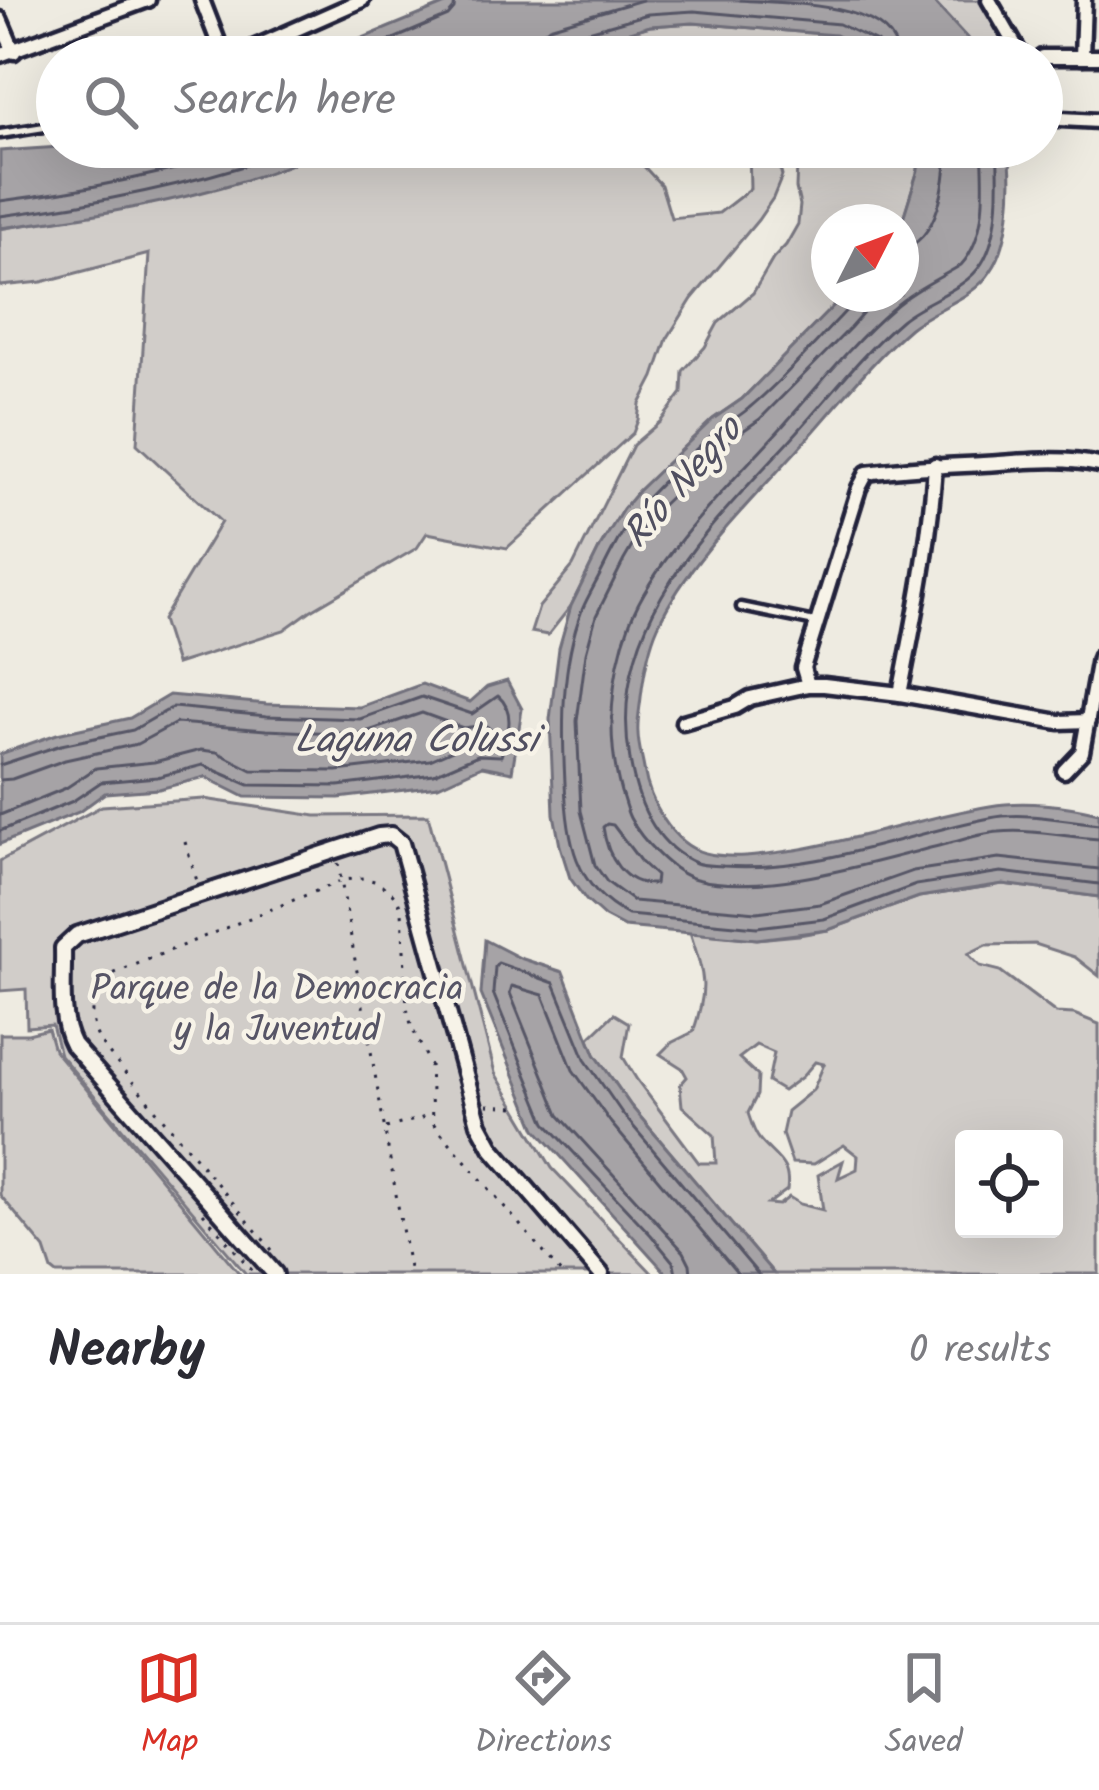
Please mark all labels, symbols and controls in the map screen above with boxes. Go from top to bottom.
search box [36,36,1063,168]
text: Search here [174,66,396,138]
icon: search [78,69,144,135]
north arrow [811,204,919,312]
water label: Río Negro [609,401,762,564]
water label: Laguna Colussi [294,711,545,773]
park label: Parque de la Democracia y la Juventud [91,962,463,1060]
map controls [955,1130,1063,1238]
button: locate [955,1130,1063,1238]
text: Nearby [48,1312,205,1393]
text: 0 results [909,1321,1051,1383]
tab: Map [136,1645,202,1770]
tab: Directions [475,1645,612,1770]
tab: Saved [884,1645,963,1770]

